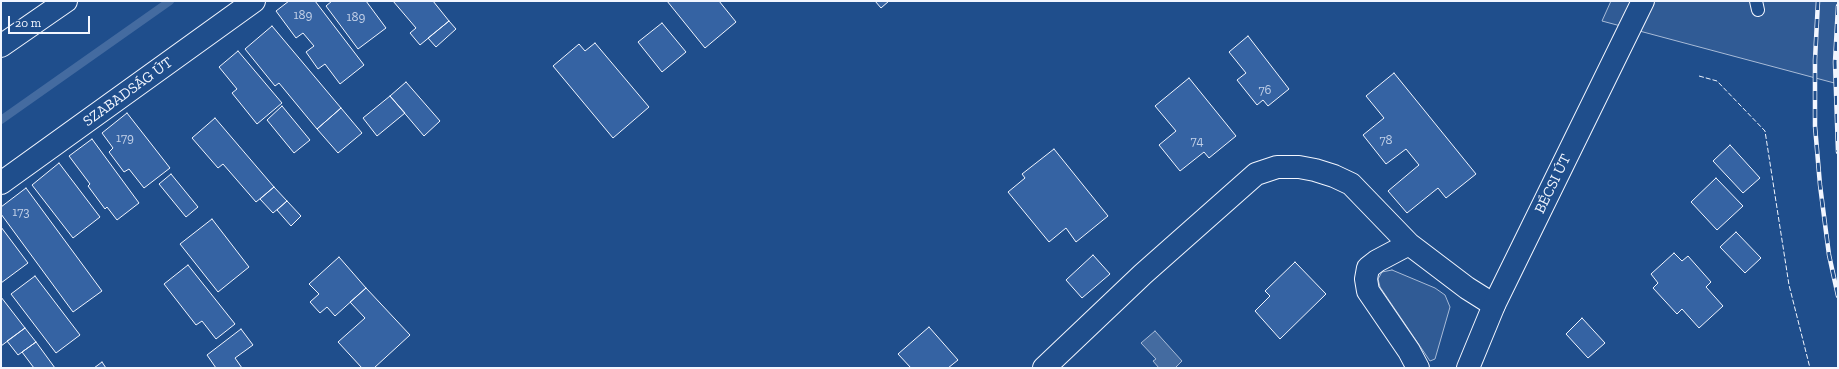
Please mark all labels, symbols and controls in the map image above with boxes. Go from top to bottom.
house number: 189 [294,7,312,23]
scale bar [10,8,92,34]
house number: 189 [347,9,365,25]
text: 20 m [15,16,41,30]
street label: SZABADSÁG ÚT [80,53,176,131]
house number: 76 [1258,82,1272,98]
house number: 179 [116,130,134,146]
house number: 78 [1379,132,1393,148]
house number: 74 [1191,133,1203,149]
street label: BÉCSI ÚT [1531,151,1575,217]
house number: 173 [12,204,30,220]

